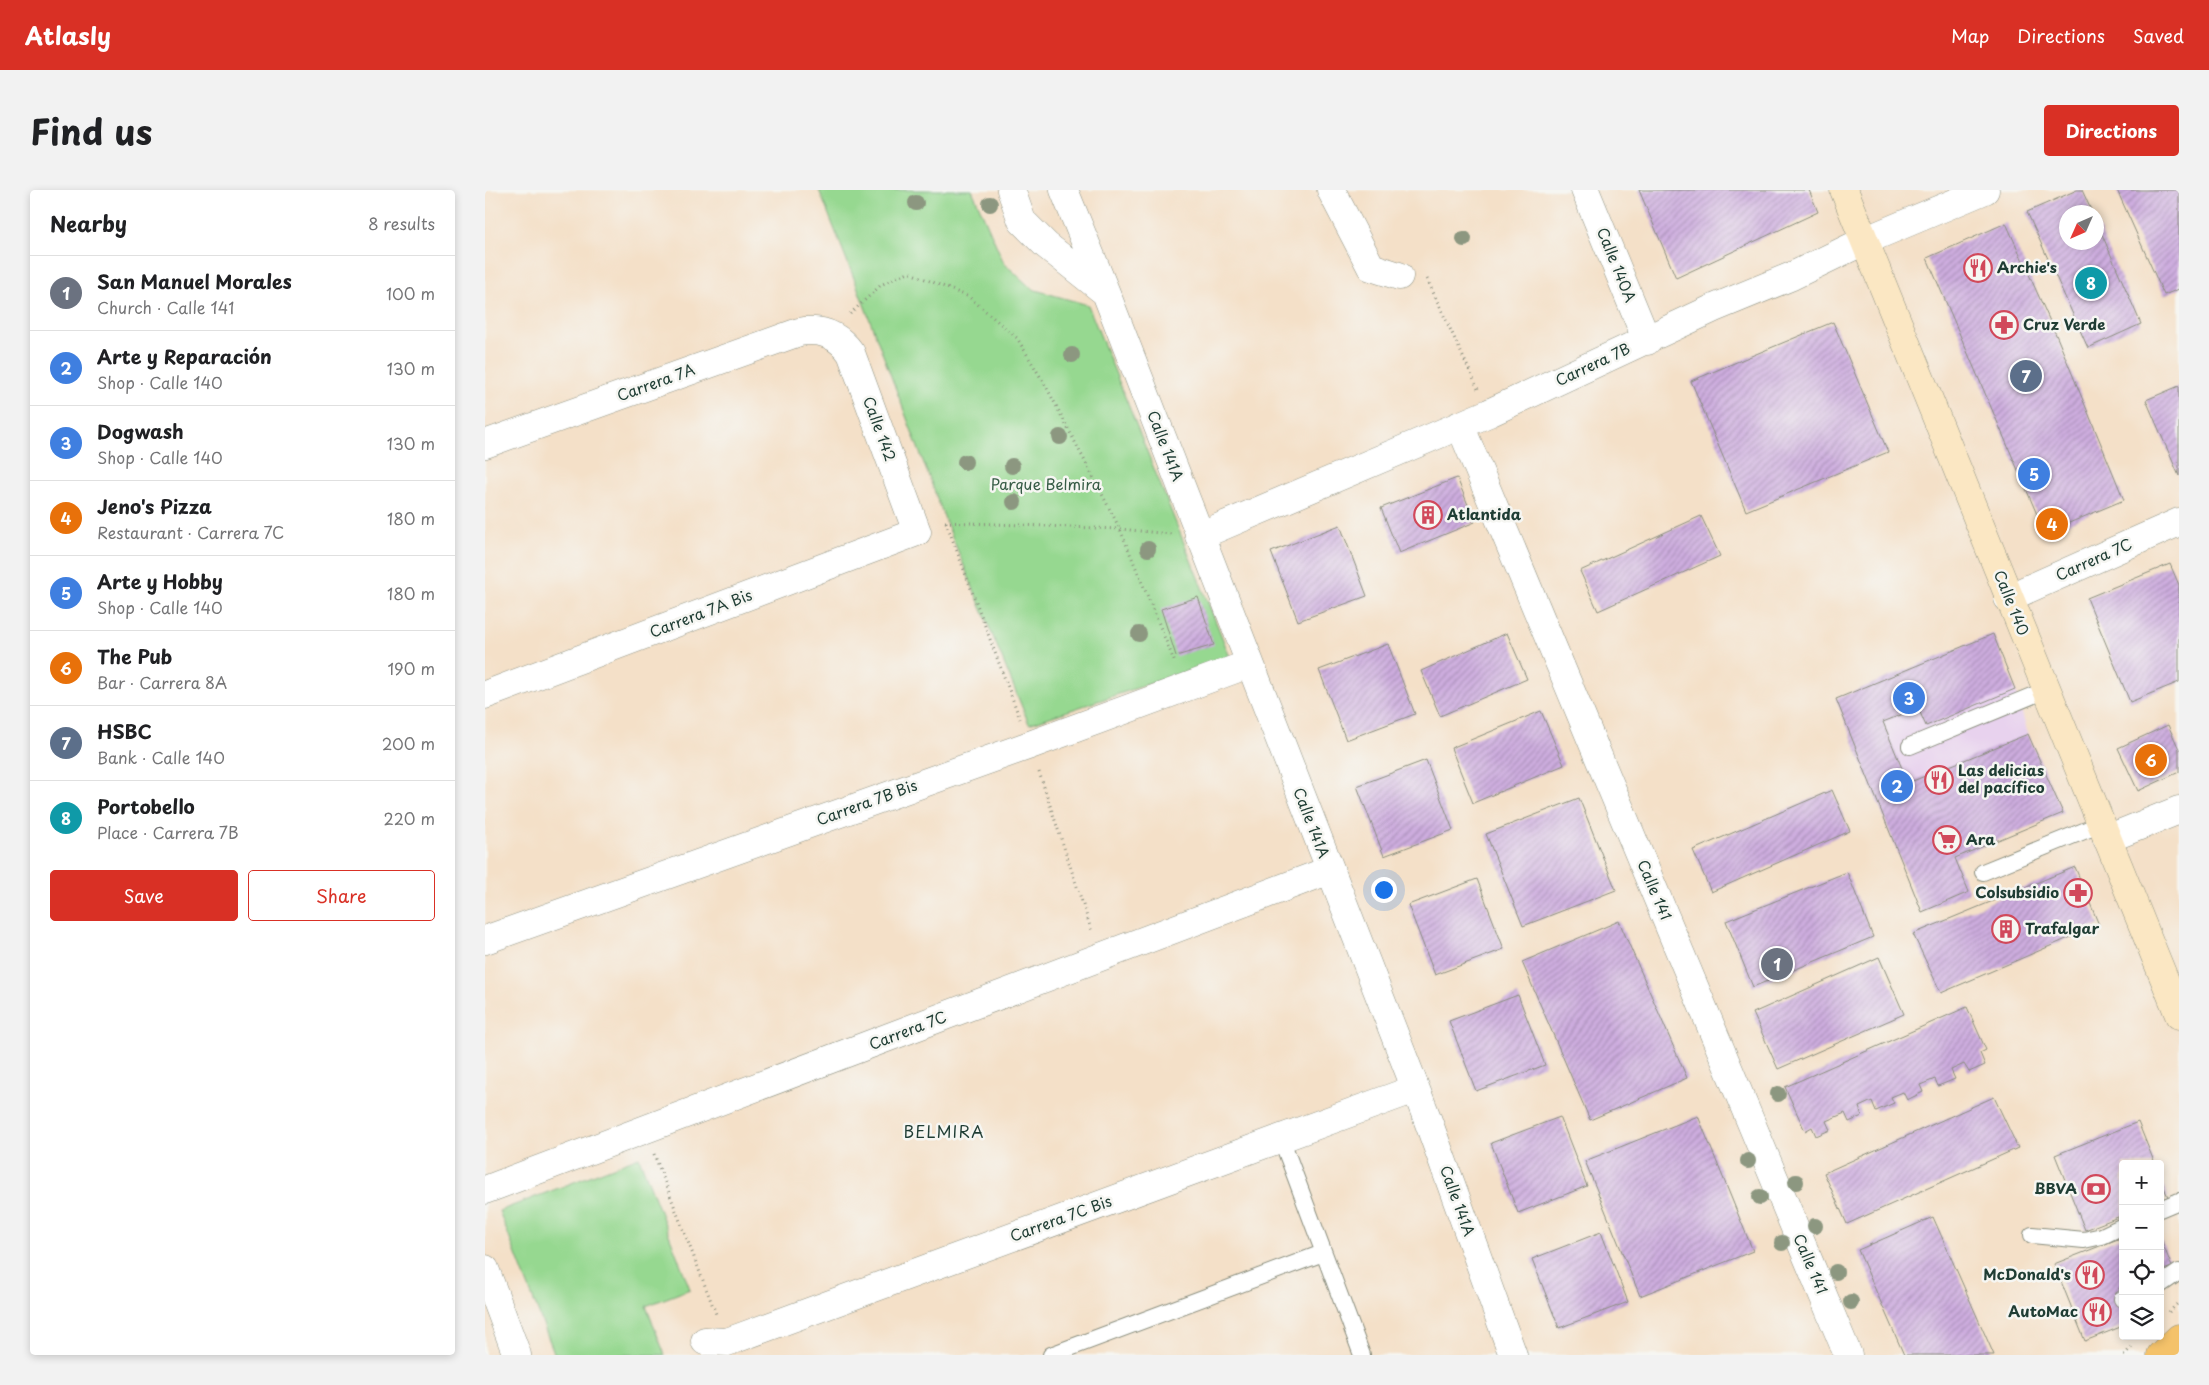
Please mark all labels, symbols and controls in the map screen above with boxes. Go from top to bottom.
text: Atlasly [25,17,111,53]
text: Map [1951,22,1989,49]
text: Directions [2017,22,2105,49]
text: Saved [2133,22,2184,49]
text: Find us [30,104,152,157]
button: Directions [2044,105,2179,156]
north arrow [2059,205,2104,250]
text: Nearby [50,207,127,239]
text: 8 results [368,211,435,235]
street label: Calle 140A [1592,223,1643,305]
restaurant icon: Archie's [1963,253,1993,283]
place label: Archie's [1997,255,2057,278]
pin: 8 [2075,264,2107,302]
text: San Manuel Morales [97,267,292,295]
text: 1 [62,281,70,305]
text: 100 m [386,281,435,305]
text: Church · Calle 141 [97,295,234,319]
pharmacy icon: Cruz Verde [1989,310,2019,340]
place label: Cruz Verde [2023,312,2105,335]
street label: Carrera 7B [1551,336,1634,391]
text: Arte y Reparación [97,342,272,370]
text: 2 [60,356,72,380]
text: 130 m [387,356,435,380]
street label: Carrera 7A [613,357,698,406]
pin: 7 [2010,357,2042,395]
text: Shop · Calle 140 [97,370,223,394]
street label: Calle 142 [858,393,903,464]
street label: Calle 141A [1142,407,1190,484]
text: Dogwash [97,417,184,445]
text: 3 [61,431,71,455]
text: 130 m [387,431,435,455]
text: Shop · Calle 140 [97,445,223,469]
pin: 5 [2018,455,2050,493]
park label: Parque Belmira [991,472,1102,495]
text: Jeno's Pizza [97,492,212,520]
building icon: Atlantida [1413,500,1443,530]
place label: Atlantida [1446,502,1522,525]
pin: 4 [2036,505,2068,543]
text: 4 [61,506,71,530]
text: 180 m [387,506,435,530]
text: Restaurant · Carrera 7C [97,520,284,544]
street label: Carrera 7C [2051,532,2135,586]
street label: Calle 140 [1989,566,2036,639]
text: Arte y Hobby [97,567,223,595]
text: 5 [61,581,71,605]
text: 180 m [387,581,435,605]
street label: Carrera 7A Bis [646,582,755,643]
text: Shop · Calle 140 [97,595,223,619]
text: The Pub [97,642,172,670]
text: 6 [60,656,72,680]
text: 190 m [387,656,435,680]
text: Bar · Carrera 8A [97,670,227,694]
pin: 3 [1893,679,1925,717]
text: HSBC [97,717,152,745]
text: 7 [61,731,71,755]
text: 200 m [382,731,435,755]
pin: 6 [2135,741,2167,779]
text: Bank · Calle 140 [97,745,225,769]
place label: Las delicias del pacífico [1958,758,2045,798]
restaurant icon: Las delicias del pacífico [1924,765,1954,795]
pin: 2 [1881,767,1913,805]
street label: Carrera 7B Bis [813,773,920,830]
street label: Calle 141A [1288,784,1336,861]
text: Portobello [97,792,195,820]
text: 8 [61,806,71,830]
text: 220 m [384,806,435,830]
text: Place · Carrera 7B [97,820,238,844]
supermarket icon: Ara [1932,825,1962,855]
place label: Ara [1966,827,1996,850]
street label: Calle 141 [1632,856,1678,923]
button: Save [50,870,238,921]
button: Share [248,870,435,921]
your location [1371,877,1397,903]
pharmacy icon: Colsubsidio [2063,878,2093,908]
place label: Colsubsidio [1975,880,2059,903]
building icon: Trafalgar [1991,914,2021,944]
place label: Trafalgar [2025,916,2099,939]
pin: 1 [1761,945,1793,983]
street label: Carrera 7C [865,1004,950,1055]
district label: BELMIRA [904,1119,984,1143]
map controls [2119,1160,2164,1340]
button: + [2119,1160,2164,1205]
street label: Calle 141A [1435,1162,1482,1239]
bank icon: BBVA [2081,1174,2111,1204]
place label: BBVA [2034,1176,2077,1199]
street label: Carrera 7C Bis [1006,1188,1115,1247]
button: − [2119,1205,2164,1250]
street label: Calle 141 [1788,1230,1834,1297]
button: locate [2119,1250,2164,1295]
restaurant icon: McDonald's [2075,1260,2105,1290]
place label: McDonald's [1983,1262,2071,1285]
button: layers [2119,1295,2164,1340]
restaurant icon: AutoMac [2082,1297,2112,1327]
place label: AutoMac [2008,1299,2078,1322]

